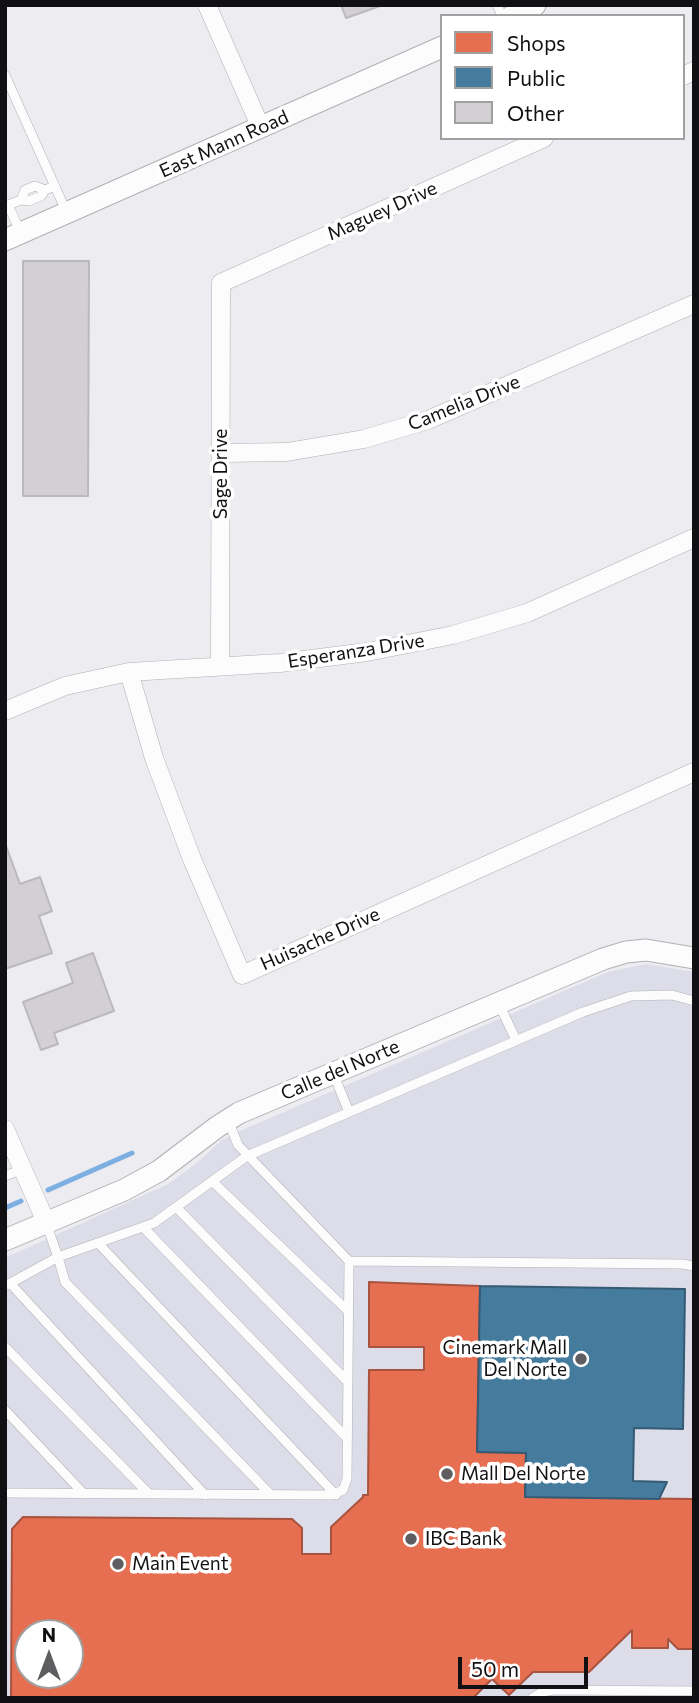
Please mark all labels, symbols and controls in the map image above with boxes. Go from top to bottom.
legend [440,14,685,140]
text: Shops [507,30,566,55]
text: Public [507,65,565,90]
text: Other [507,100,564,125]
street label: East Mann Road [156,105,292,183]
street label: Maguey Drive [323,177,441,245]
street label: Camelia Drive [405,370,523,436]
street label: Sage Drive [210,429,232,519]
street label: Esperanza Drive [286,629,426,673]
street label: Huisache Drive [257,903,383,975]
street label: Calle del Norte [277,1035,403,1105]
place label: Cinemark Mall Del Norte [443,1337,567,1381]
marker: Cinemark Mall Del Norte [573,1351,589,1367]
place label: Mall Del Norte [461,1463,586,1485]
marker: Mall Del Norte [439,1466,455,1482]
place label: IBC Bank [425,1528,503,1550]
marker: IBC Bank [403,1531,419,1547]
place label: Main Event [132,1553,228,1575]
marker: Main Event [110,1556,126,1572]
north arrow [14,1619,84,1689]
text: N [42,1623,56,1646]
scale bar [461,1644,590,1688]
text: 50 m [471,1656,519,1681]

